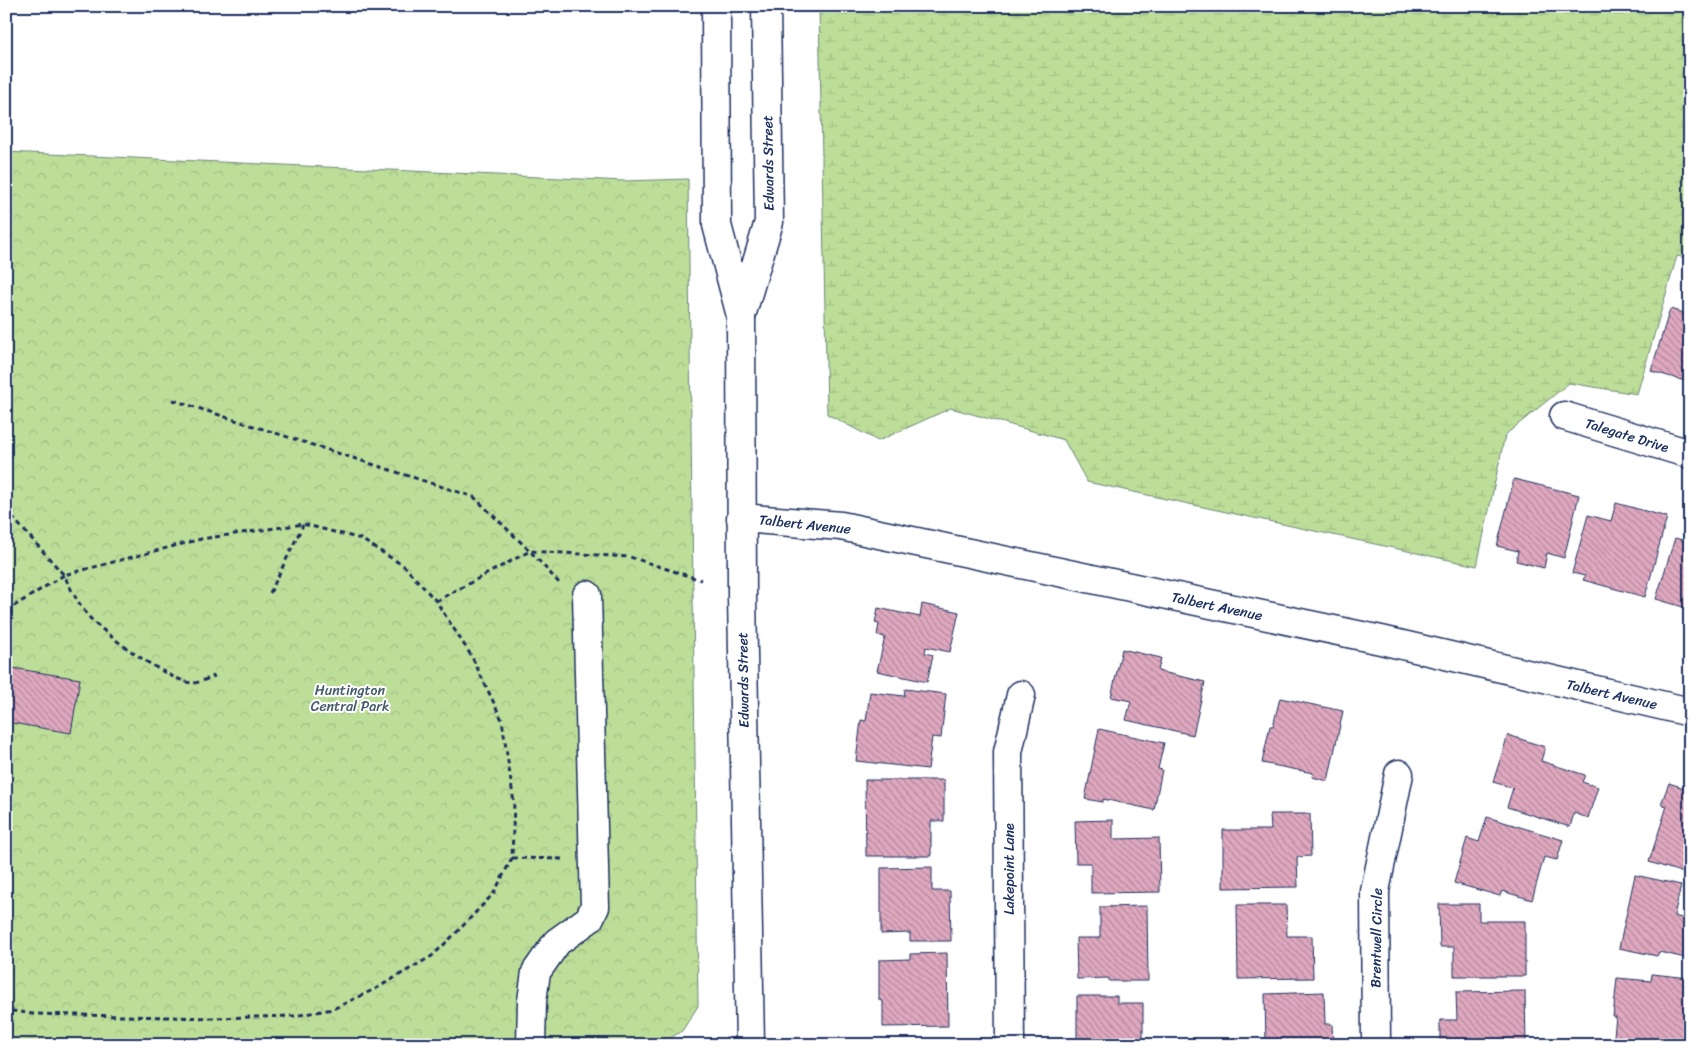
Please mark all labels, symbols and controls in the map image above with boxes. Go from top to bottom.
street label: Edwards Street [755,115,782,211]
street label: Talegate Drive [1582,411,1672,460]
street label: Talbert Avenue [758,507,852,542]
street label: Talbert Avenue [1169,585,1265,628]
street label: Edwards Street [730,632,757,728]
street label: Talbert Avenue [1564,672,1660,717]
park label: Huntington Central Park [311,678,389,719]
street label: Lakepoint Lane [997,823,1022,915]
street label: Brentwell Circle [1363,888,1390,988]

